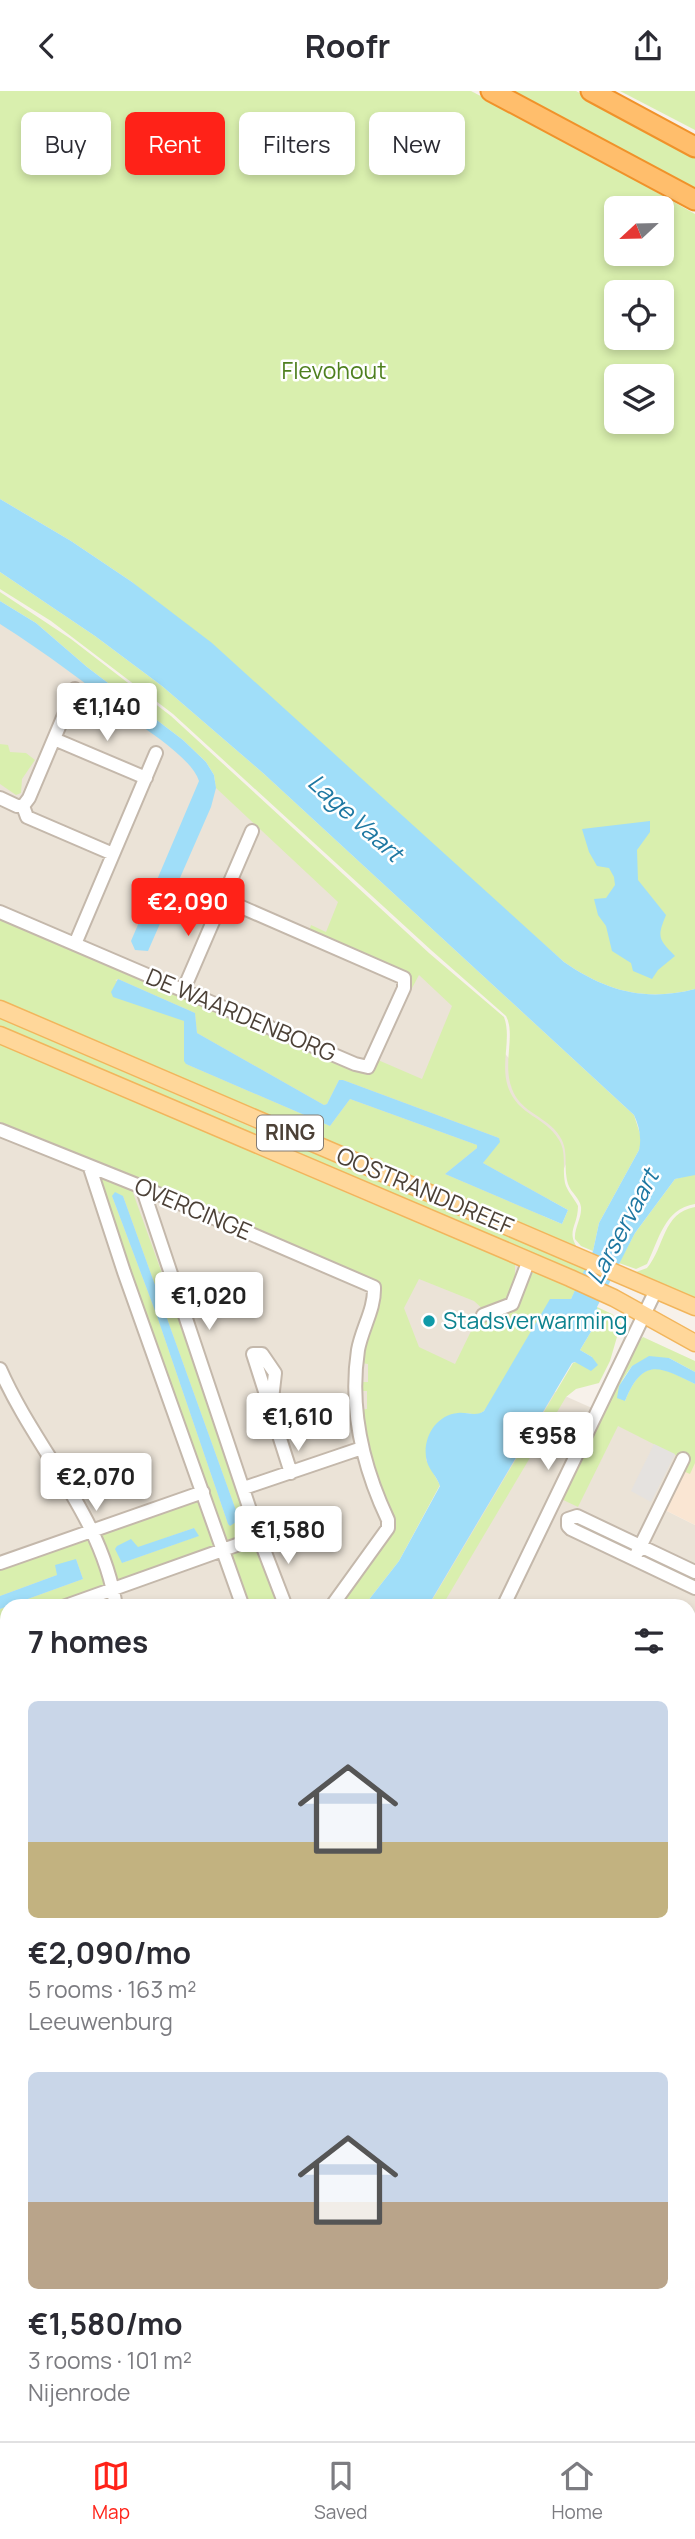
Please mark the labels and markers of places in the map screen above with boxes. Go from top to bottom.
pin: €1,140 [50,683,164,743]
pin: €2,090 [131,879,245,938]
pin: €1,020 [152,1273,266,1332]
place label: Stadsverwarming [443,1304,628,1336]
marker: Stadsverwarming [421,1313,437,1329]
pin: €1,610 [241,1393,355,1453]
pin: €958 [507,1413,589,1472]
pin: €2,070 [39,1453,153,1513]
pin: €1,580 [231,1507,345,1566]

